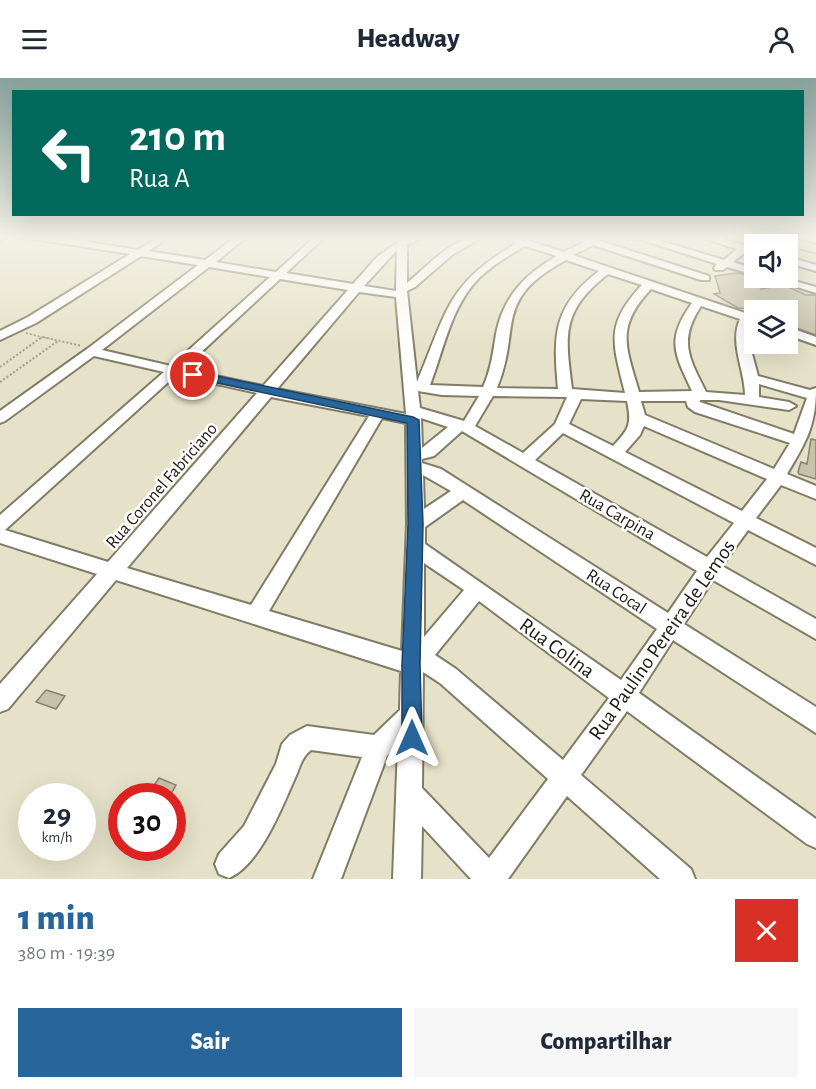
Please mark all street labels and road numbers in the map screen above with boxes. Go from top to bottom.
street label: Rua Coronel Fabriciano [103,420,221,552]
street label: Rua Carpina [576,486,658,544]
street label: Rua Paulino Pereira de Lemos [585,536,739,744]
street label: Rua Cocal [583,566,649,618]
street label: Rua Colina [516,614,598,682]

